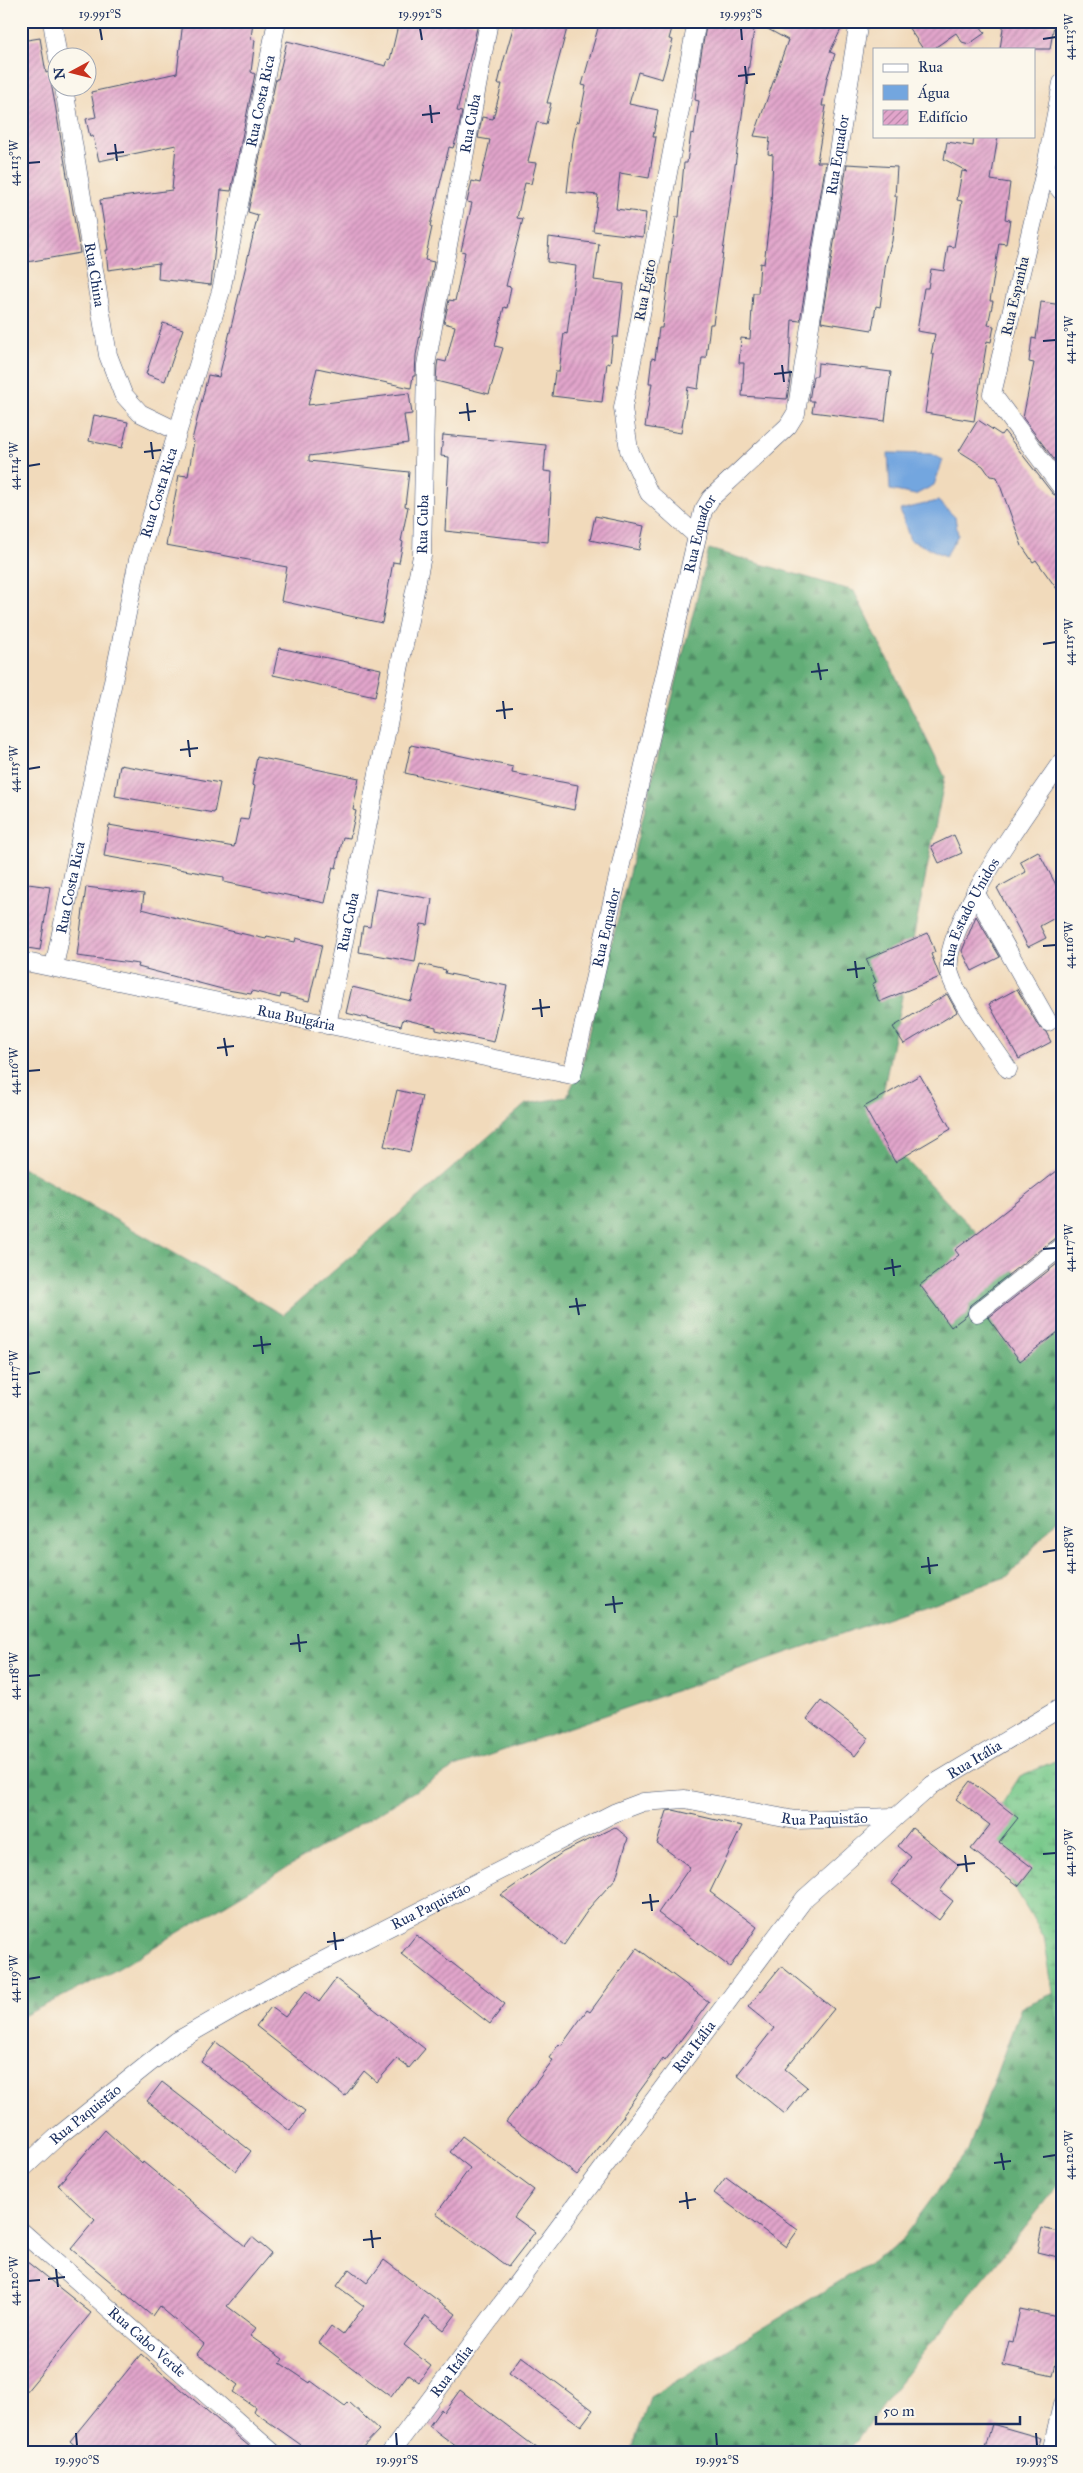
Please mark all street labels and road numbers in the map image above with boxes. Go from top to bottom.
street label: Rua Costa Rica [242,53,279,149]
street label: Rua Cuba [456,92,485,155]
street label: Rua Equador [822,113,853,196]
street label: Rua China [81,241,109,309]
street label: Rua Espanha [997,254,1033,337]
street label: Rua Egito [630,257,660,323]
street label: Rua Costa Rica [136,445,181,540]
street label: Rua Equador [680,491,720,575]
street label: Rua Cuba [413,494,432,555]
street label: Rua Costa Rica [52,839,89,935]
street label: Rua Estado Unidos [940,854,1003,968]
street label: Rua Equador [588,886,624,969]
street label: Rua Cuba [333,890,363,953]
street label: Rua Bulgária [255,1001,338,1035]
street label: Rua Itália [944,1736,1005,1783]
street label: Rua Paquistão [780,1809,868,1829]
street label: Rua Paquistão [388,1878,474,1934]
street label: Rua Itália [669,2017,720,2076]
street label: Rua Paquistão [46,2080,125,2149]
street label: Rua Cabo Verde [104,2303,190,2381]
street label: Rua Itália [426,2341,477,2401]

